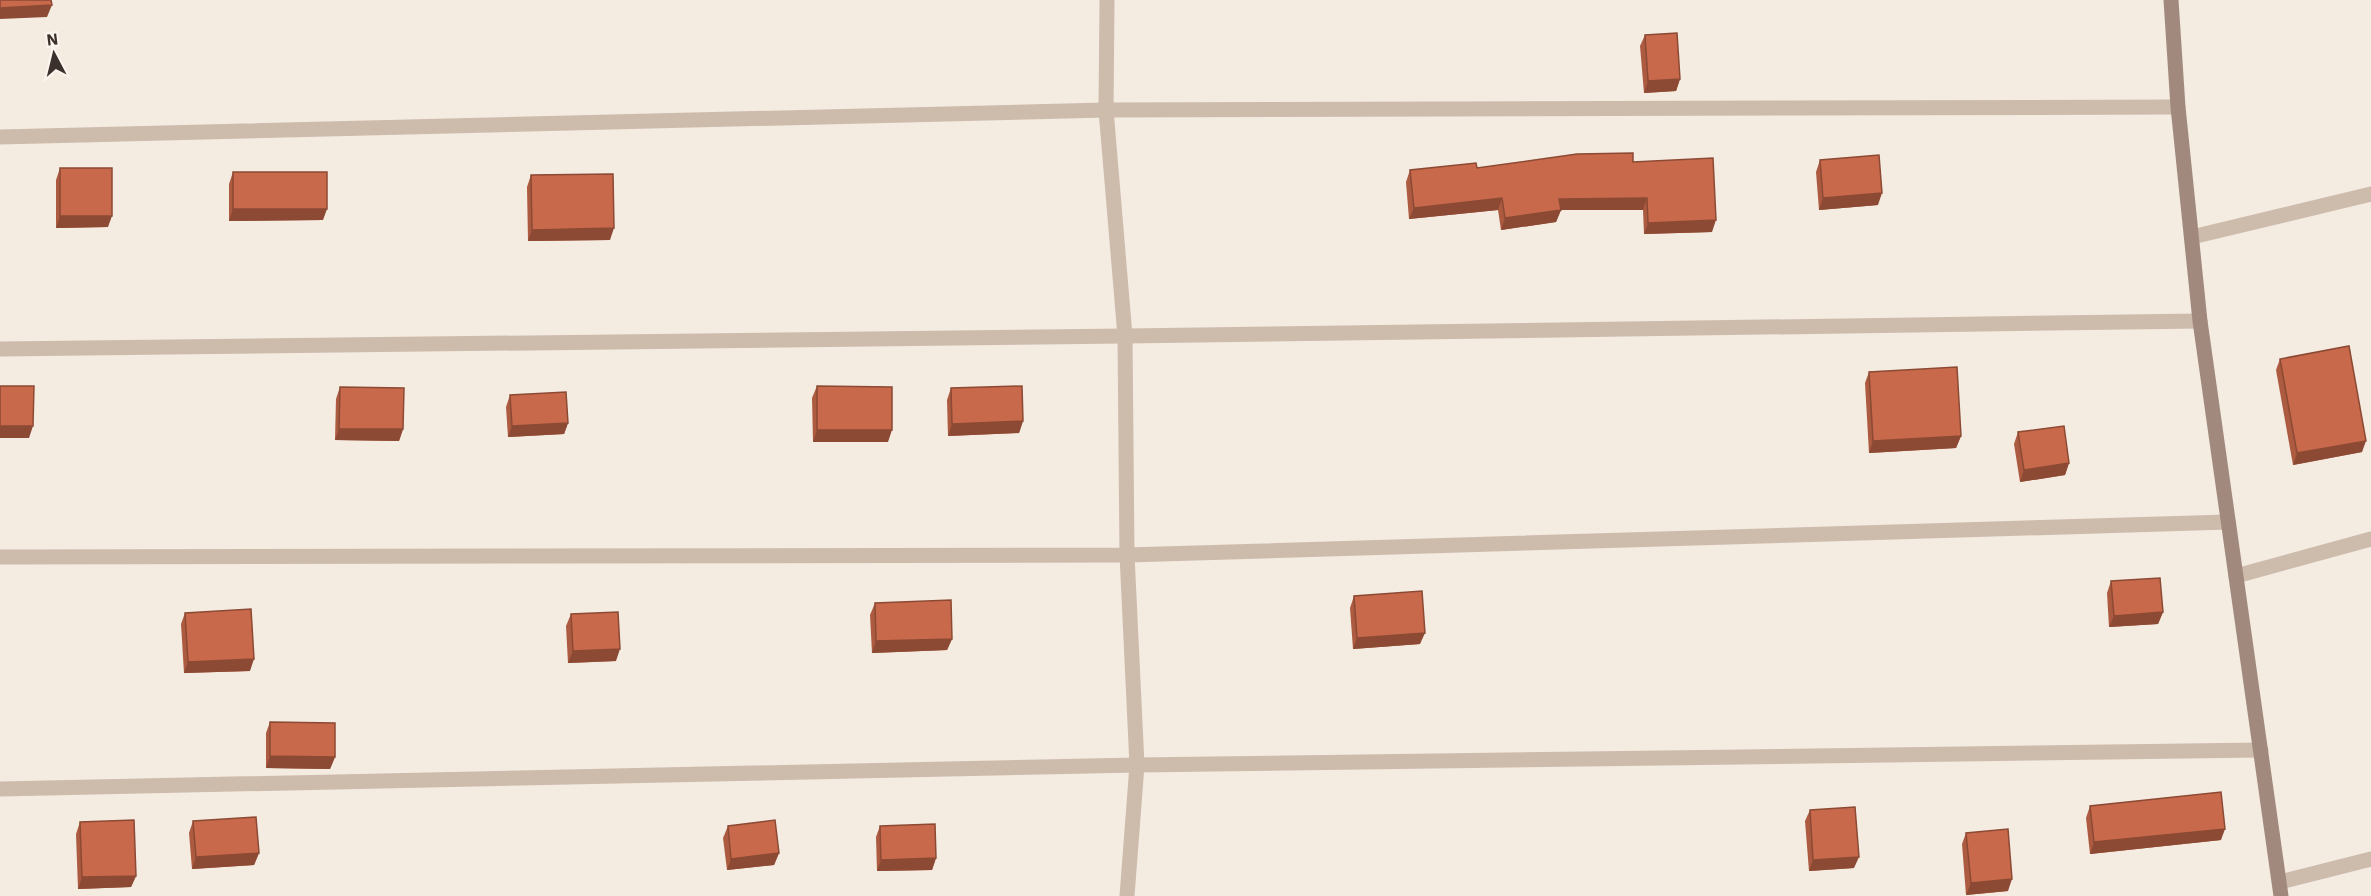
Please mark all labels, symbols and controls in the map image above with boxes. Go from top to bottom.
north arrow [24,24,84,84]
text: N [45,28,59,50]

